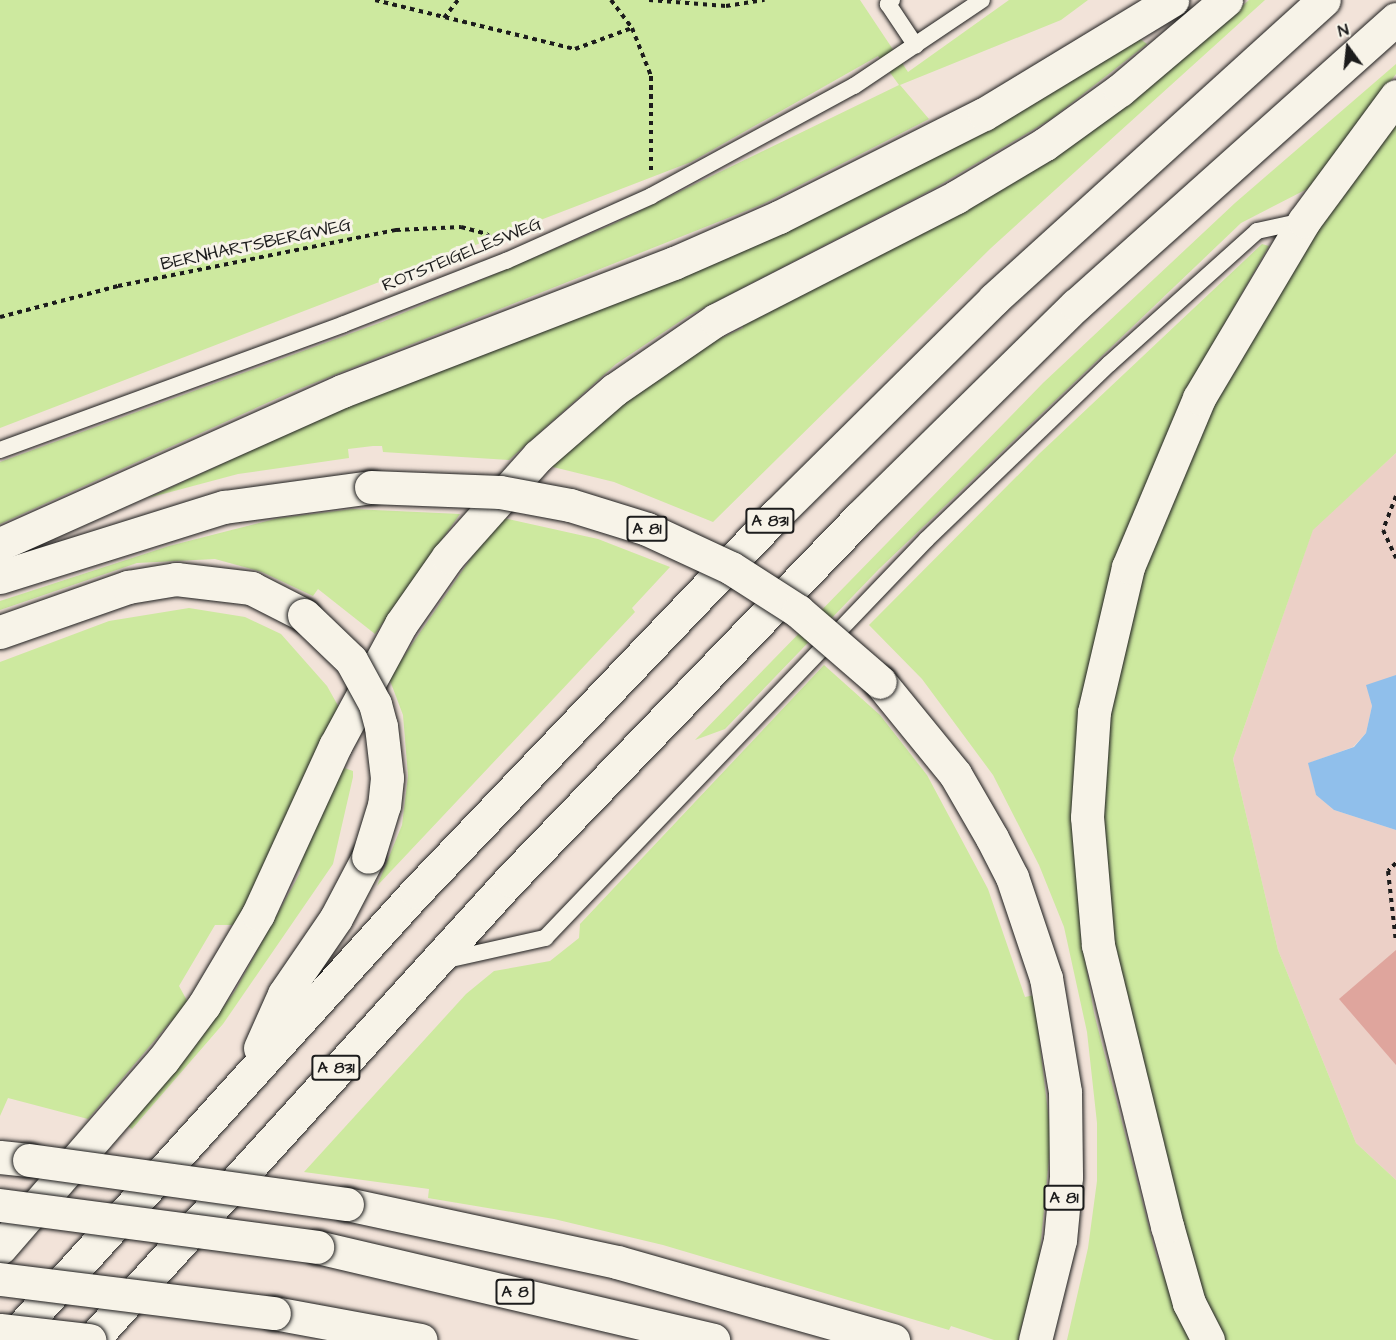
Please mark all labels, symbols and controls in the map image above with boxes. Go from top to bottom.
north arrow [1318,18,1378,78]
text: N [1336,19,1351,43]
street label: ROTSTEIGELESWEG [379,213,545,297]
street label: BERNHARTSBERGWEG [159,214,353,276]
road number: A 831 [744,508,796,534]
road number: A 81 [626,516,668,542]
road number: A 831 [310,1055,362,1081]
road number: A 81 [1043,1185,1085,1211]
road number: A 8 [494,1279,536,1305]

